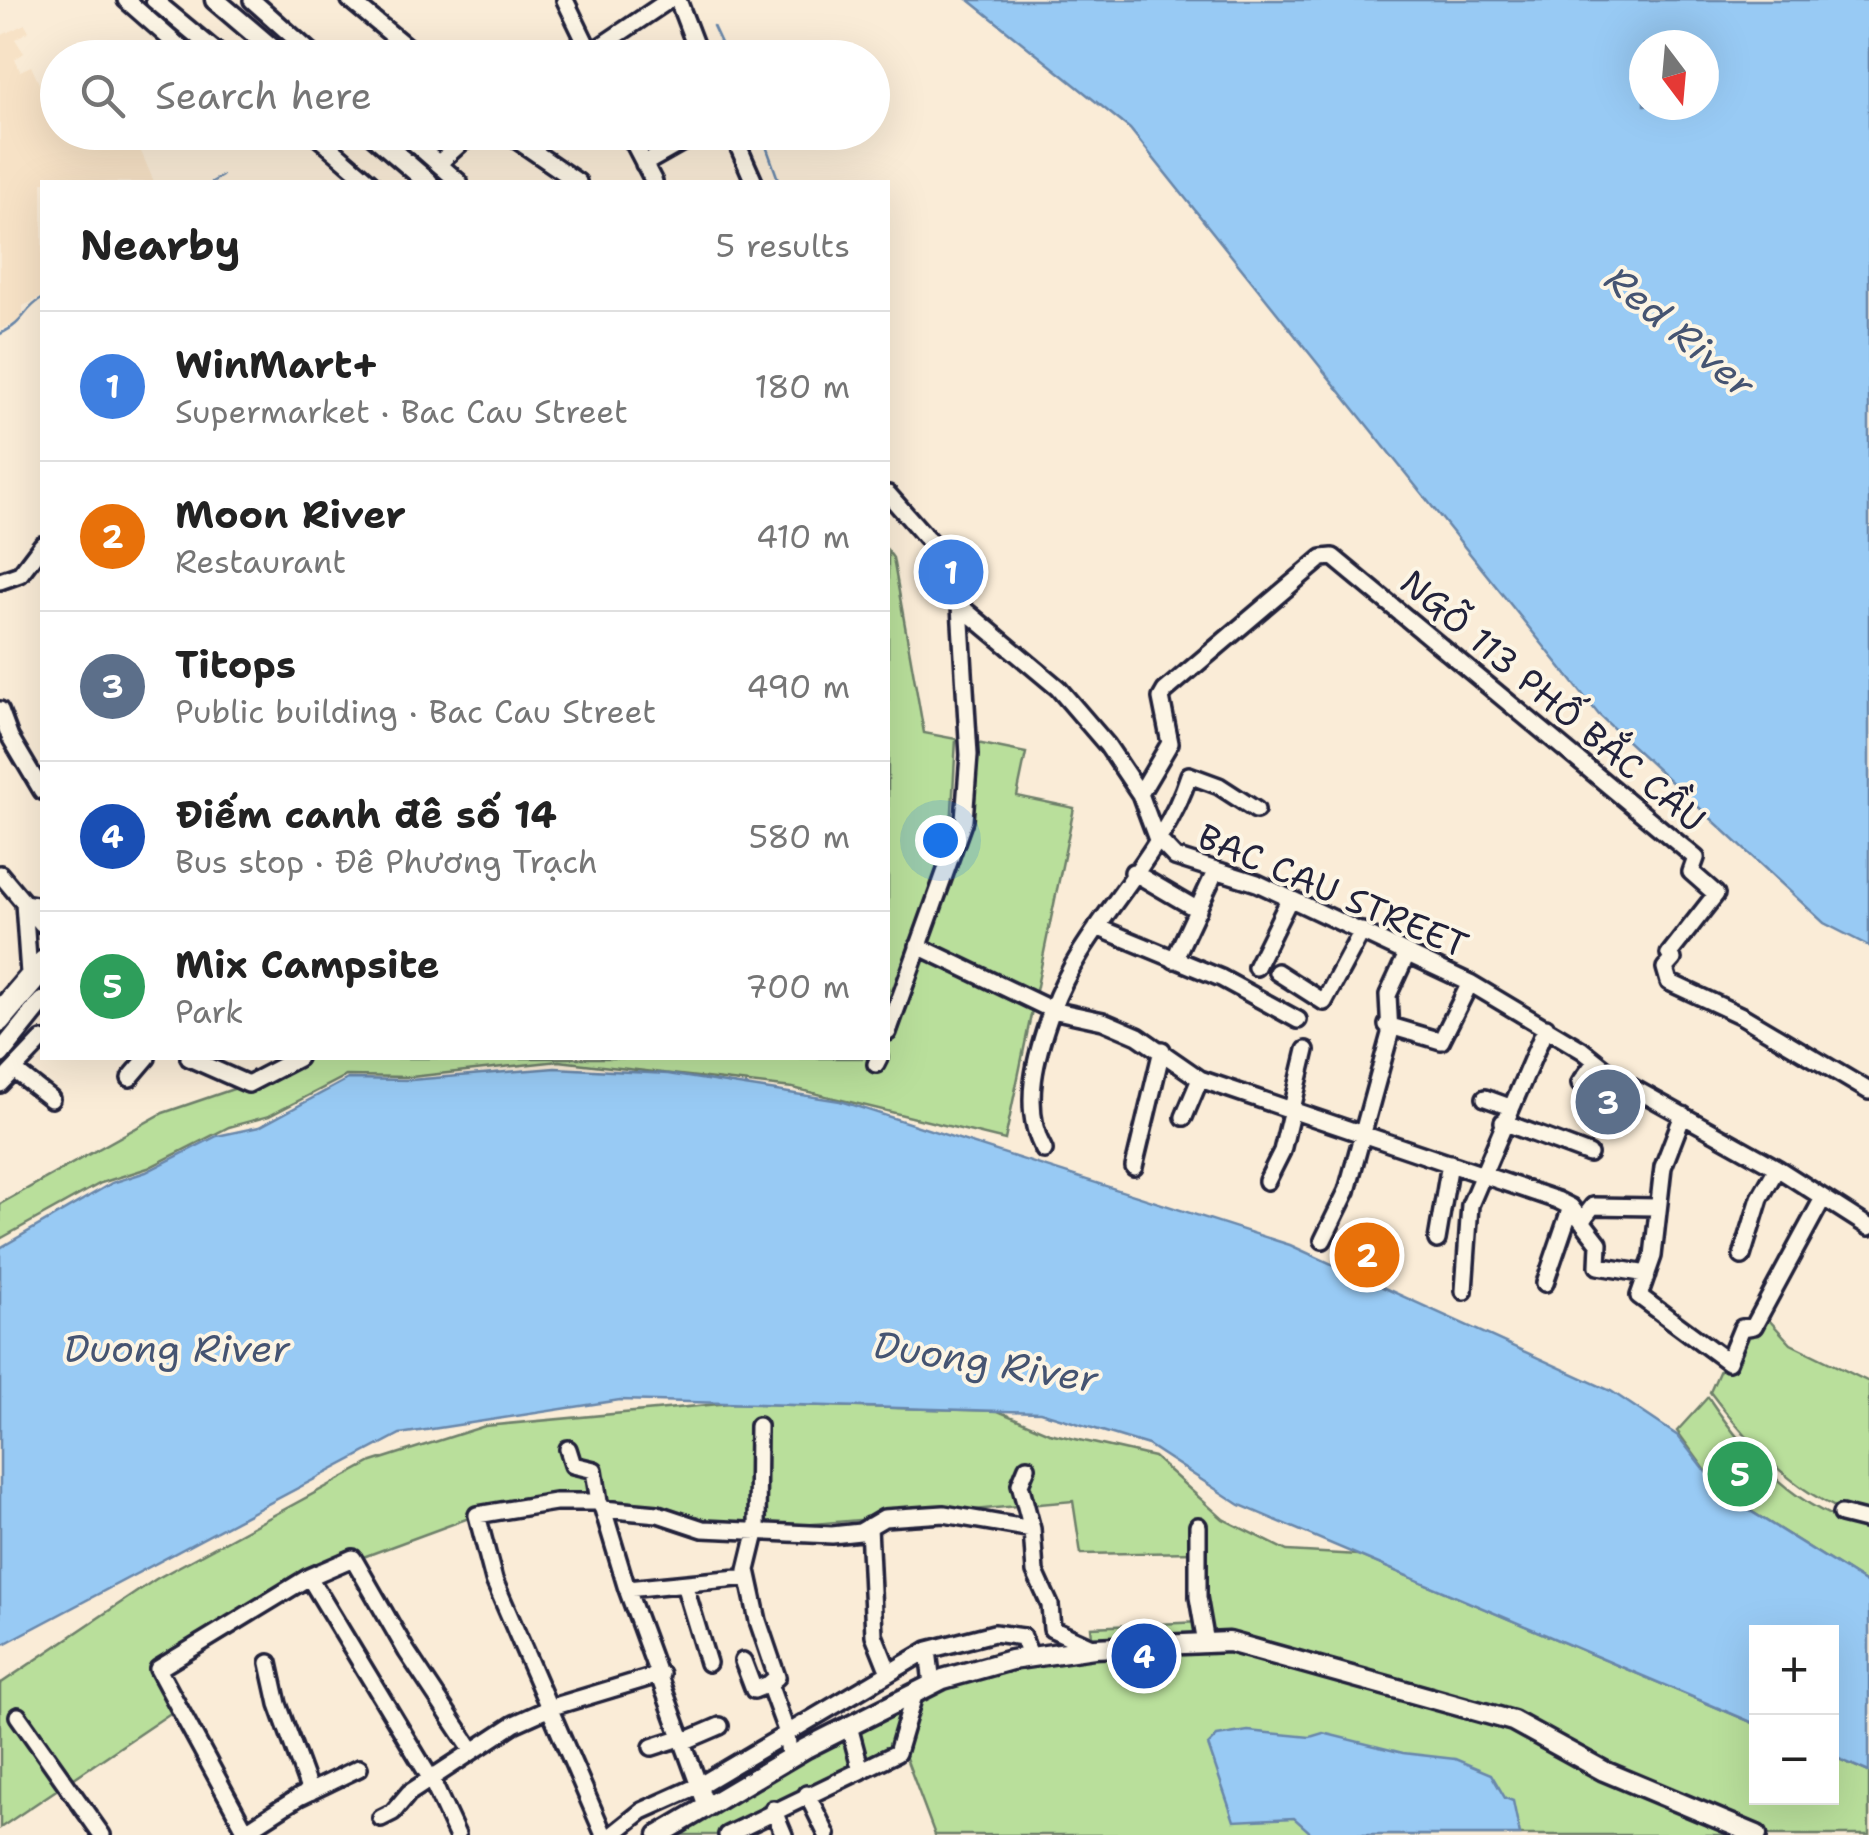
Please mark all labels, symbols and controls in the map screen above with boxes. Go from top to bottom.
north arrow [1629,30,1719,120]
search box [40,40,890,150]
icon: search [75,68,130,123]
text: Search here [155,70,372,121]
text: Nearby [80,217,240,273]
text: 5 results [715,224,850,267]
water label: Red River [1594,254,1767,410]
text: WinMart+ [175,339,379,390]
text: 1 [105,365,120,408]
text: 180 m [754,365,850,408]
text: Supermarket · Bac Cau Street [175,390,628,433]
text: Moon River [175,489,406,540]
text: 2 [101,515,124,558]
text: 410 m [756,515,850,558]
pin: 1 [918,534,984,610]
text: Restaurant [175,540,346,583]
street label: NGÕ 113 PHỐ BẮC CẦU [1391,555,1719,842]
text: Titops [175,639,296,690]
text: 3 [101,665,124,708]
text: 490 m [746,665,850,708]
text: Public building · Bac Cau Street [175,690,656,733]
text: Điếm canh đê số 14 [175,789,557,840]
street label: BAC CAU STREET [1191,812,1475,969]
text: 4 [101,815,124,858]
text: 580 m [748,815,850,858]
your location [915,815,966,866]
text: Bus stop · Đê Phương Trạch [175,840,598,883]
text: Mix Campsite [175,939,440,990]
text: 5 [102,965,123,1008]
text: 700 m [745,965,850,1008]
text: Park [175,990,244,1033]
pin: 3 [1576,1064,1640,1140]
pin: 2 [1334,1218,1400,1292]
water label: Duong River [870,1319,1103,1405]
water label: Duong River [64,1323,291,1374]
pin: 5 [1708,1436,1772,1512]
pin: 4 [1112,1618,1176,1694]
map controls [1749,1625,1839,1805]
button: + [1749,1625,1839,1715]
button: − [1749,1715,1839,1805]

